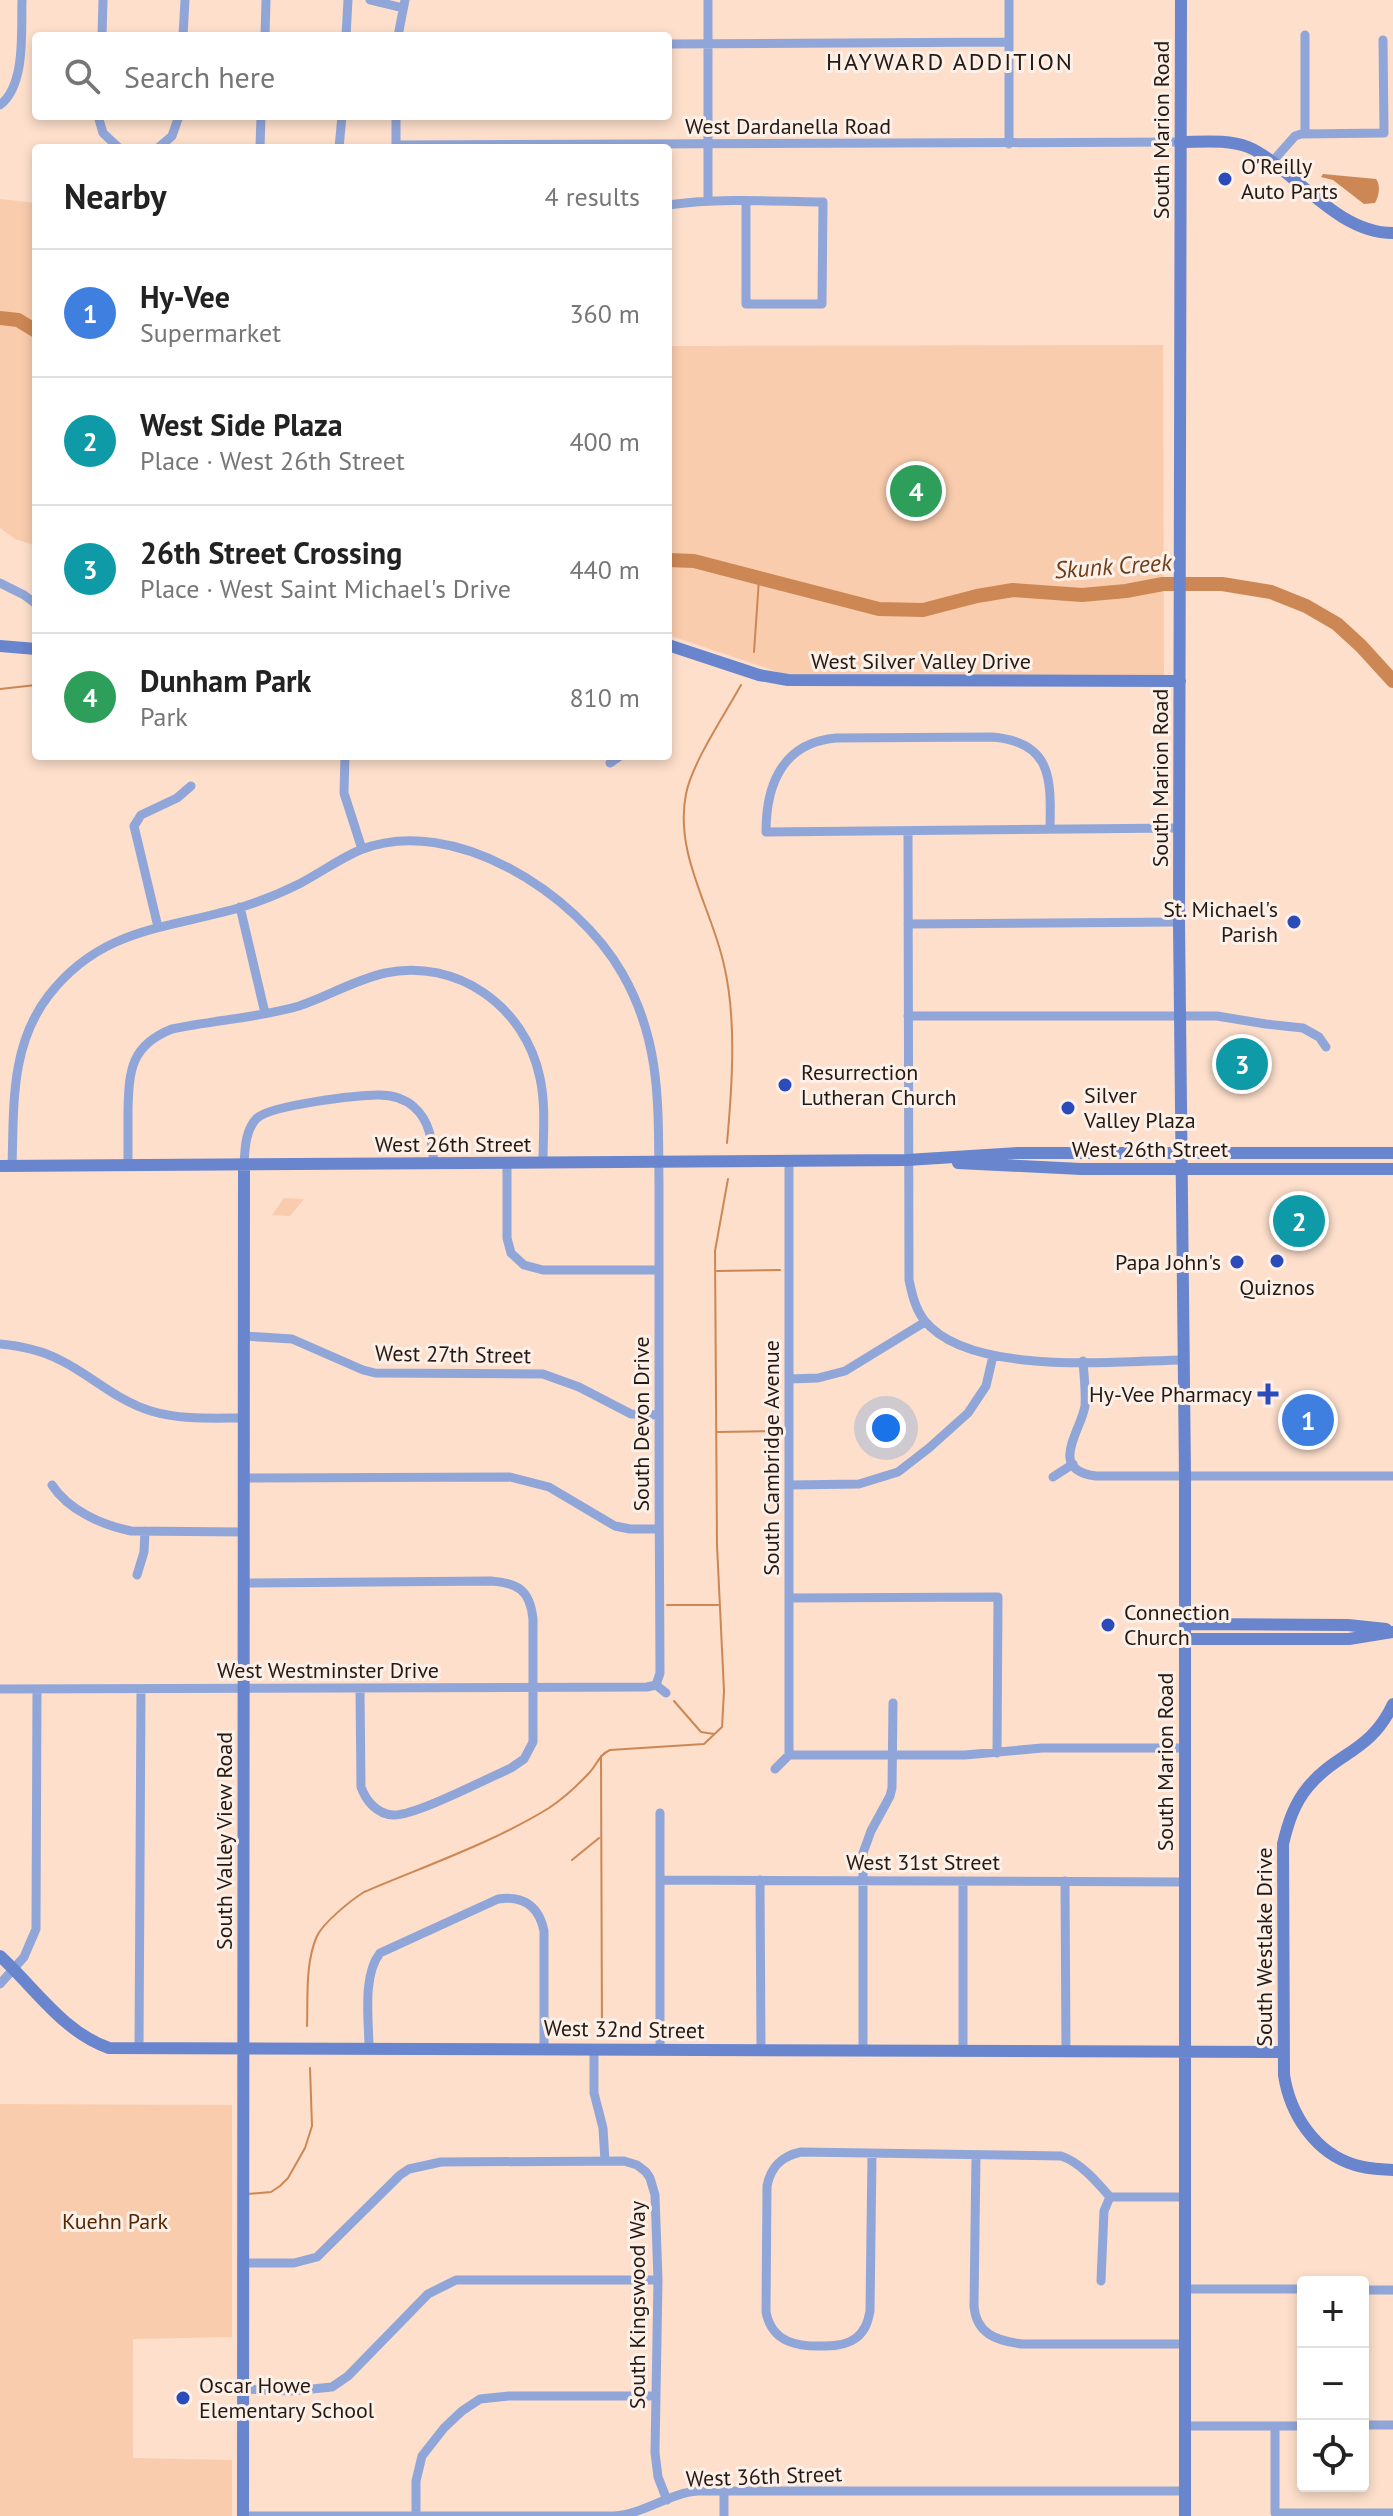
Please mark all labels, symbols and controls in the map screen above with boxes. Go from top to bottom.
search box [32,32,672,120]
street label: South Marion Road [1147,41,1175,219]
district label: HAYWARD ADDITION [826,46,1074,77]
icon: search [60,54,104,98]
text: Search here [124,57,275,96]
street label: West Dardanella Road [685,112,891,140]
place label: O'Reilly Auto Parts [1241,152,1338,205]
marker: O'Reilly Auto Parts [1216,170,1234,188]
text: Nearby [64,174,166,218]
text: 4 results [545,180,640,213]
text: Hy-Vee [140,277,230,316]
text: 1 [83,297,97,330]
text: 360 m [569,297,640,330]
text: Supermarket [140,316,281,349]
text: West Side Plaza [140,405,343,444]
text: 2 [83,425,97,458]
text: 400 m [569,425,640,458]
text: Place · West 26th Street [140,444,405,477]
pin: 4 [890,461,942,521]
text: 26th Street Crossing [140,533,402,572]
water label: Skunk Creek [1053,546,1174,586]
text: 3 [83,553,97,586]
text: 440 m [569,553,640,586]
text: Place · West Saint Michael's Drive [140,572,511,605]
street label: West Silver Valley Drive [811,647,1031,675]
text: Dunham Park [140,661,311,700]
text: 4 [83,681,97,714]
text: 810 m [569,681,640,714]
street label: South Marion Road [1146,689,1174,867]
text: Park [140,700,188,733]
place label: St. Michael's Parish [1163,895,1278,948]
marker: St. Michael's Parish [1285,913,1303,931]
pin: 3 [1216,1034,1268,1094]
place label: Resurrection Lutheran Church [801,1058,957,1111]
marker: Resurrection Lutheran Church [776,1076,794,1094]
place label: Silver Valley Plaza [1083,1081,1196,1134]
marker: Silver Valley Plaza [1059,1099,1077,1117]
street label: West 26th Street [375,1130,532,1158]
street label: West 26th Street [1072,1135,1229,1163]
pin: 2 [1273,1191,1325,1251]
place label: Papa John's [1115,1248,1221,1276]
marker: Quiznos [1268,1252,1286,1270]
marker: Papa John's [1228,1253,1246,1271]
place label: Quiznos [1239,1273,1315,1301]
street label: South Devon Drive [627,1336,655,1512]
street label: West 27th Street [375,1339,532,1369]
street label: South Cambridge Avenue [757,1340,785,1576]
place label: Hy-Vee Pharmacy [1089,1380,1253,1408]
marker: Hy-Vee Pharmacy [1259,1385,1277,1403]
pin: 1 [1282,1390,1334,1450]
your location [866,1408,906,1448]
place label: Connection Church [1124,1598,1230,1651]
marker: Connection Church [1099,1616,1117,1634]
street label: West Westminster Drive [217,1656,439,1684]
street label: South Marion Road [1151,1673,1179,1851]
street label: South Valley View Road [210,1732,238,1950]
street label: South Westlake Drive [1250,1847,1278,2047]
street label: West 31st Street [846,1848,1000,1876]
street label: West 32nd Street [543,2014,705,2044]
street label: South Kingswood Way [623,2200,651,2409]
park label: Kuehn Park [62,2207,169,2235]
map controls [1297,2276,1369,2492]
button: + [1297,2276,1369,2348]
button: − [1297,2348,1369,2420]
place label: Oscar Howe Elementary School [199,2371,375,2424]
marker: Oscar Howe Elementary School [174,2389,192,2407]
button: locate [1297,2420,1369,2492]
street label: West 36th Street [685,2459,843,2493]

